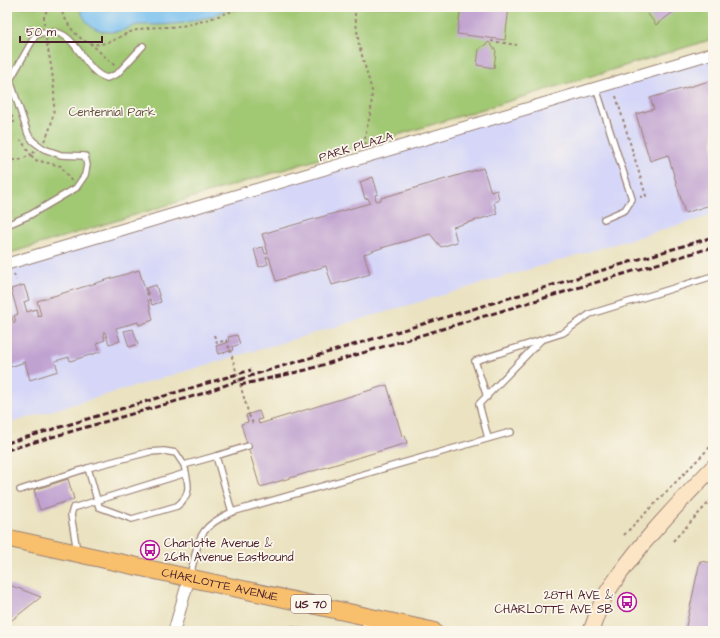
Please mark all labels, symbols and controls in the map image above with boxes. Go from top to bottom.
scale bar [20,18,102,44]
text: 50 m [26,24,57,41]
park label: Centennial Park [69,104,156,121]
street label: PARK PLAZA [317,128,395,166]
place label: Charlotte Avenue & 26th Avenue Eastbound [164,535,294,566]
bus stop icon: Charlotte Avenue & 26th Avenue Eastbound [139,539,161,561]
street label: CHARLOTTE AVENUE [160,564,280,605]
place label: 28TH AVE & CHARLOTTE AVE SB [494,587,613,618]
bus stop icon: 28TH AVE & CHARLOTTE AVE SB [616,591,638,613]
road number: US 70 [291,595,331,613]

